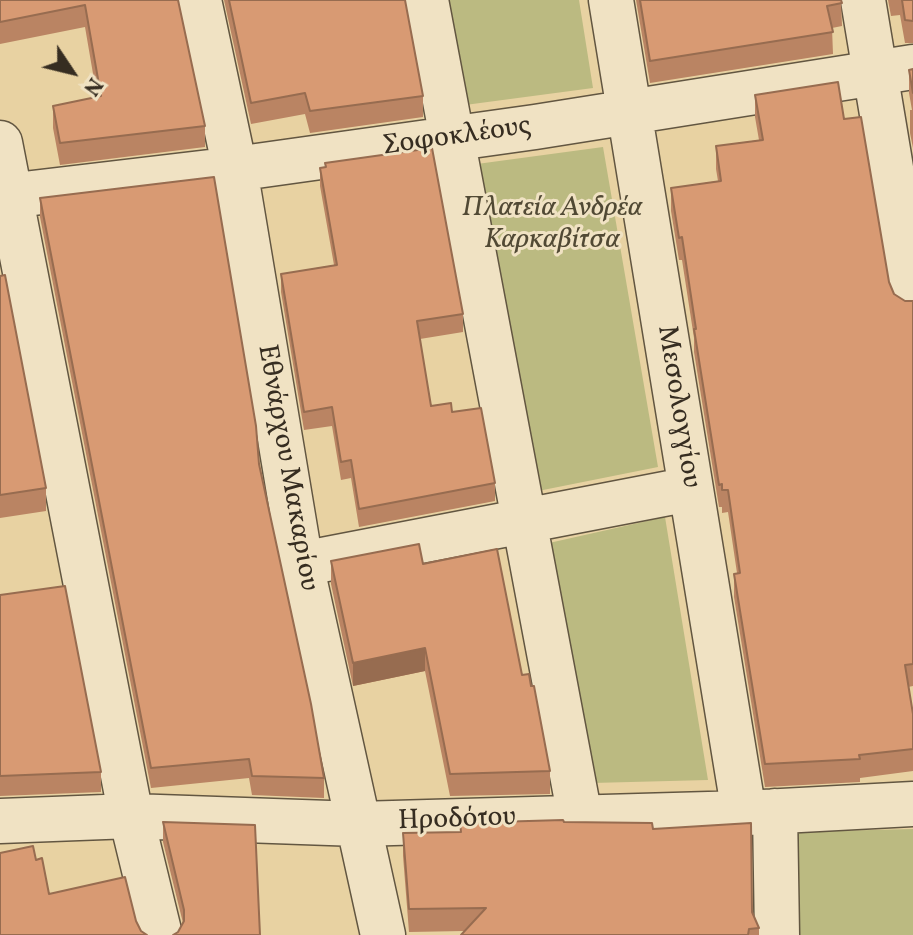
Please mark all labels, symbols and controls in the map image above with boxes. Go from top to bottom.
north arrow [32,32,112,112]
text: N [75,71,109,101]
street label: Σοφοκλέους [381,111,533,165]
park label: Πλατεία Ανδρέα Καρκαβίτσα [462,193,642,259]
street label: Μεσολογγίου [648,323,706,491]
street label: Εθνάρχου Μακαρίου [248,342,324,594]
street label: Ηροδότου [398,802,516,840]

